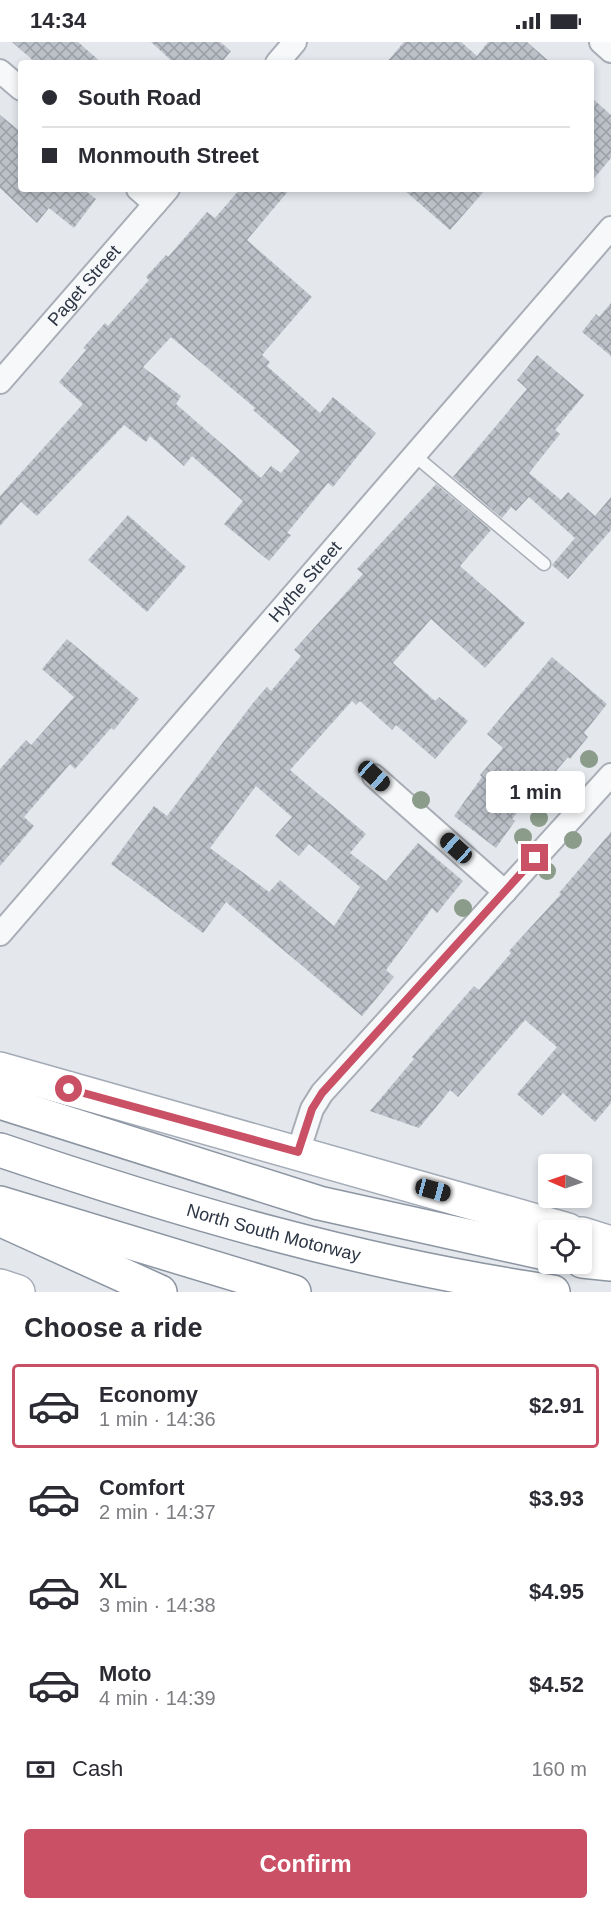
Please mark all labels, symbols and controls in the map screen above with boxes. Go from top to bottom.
text: 14:34 [30,8,86,33]
text: South Road [78,85,201,110]
text: Monmouth Street [78,143,259,168]
street label: Paget Street [44,241,124,330]
street label: Hythe Street [265,537,345,626]
car [355,757,393,795]
callout: 1 min [486,771,584,813]
text: 1 min [509,781,562,803]
car [437,829,475,867]
route end [521,844,548,871]
route start [55,1075,82,1102]
north arrow [538,1154,592,1208]
map controls [538,1154,592,1274]
car [413,1177,453,1203]
street label: North South Motorway [184,1200,363,1265]
button: locate [538,1220,592,1274]
text: Choose a ride [24,1313,203,1343]
icon: car [27,1379,81,1433]
text: Economy [99,1382,198,1407]
text: $2.91 [529,1393,584,1418]
text: 1 min · 14:36 [99,1408,216,1430]
icon: car [27,1472,81,1526]
text: Comfort [99,1475,185,1500]
text: $3.93 [529,1486,584,1511]
text: 2 min · 14:37 [99,1501,216,1523]
icon: car [27,1565,81,1619]
text: XL [99,1568,127,1593]
text: $4.95 [529,1579,584,1604]
text: 3 min · 14:38 [99,1594,216,1616]
icon: car [27,1658,81,1712]
text: Moto [99,1661,152,1686]
text: $4.52 [529,1672,584,1697]
text: 4 min · 14:39 [99,1687,216,1709]
icon: cash [24,1753,57,1786]
text: Cash [72,1756,123,1781]
text: 160 m [531,1758,587,1780]
button: Confirm [24,1829,587,1898]

